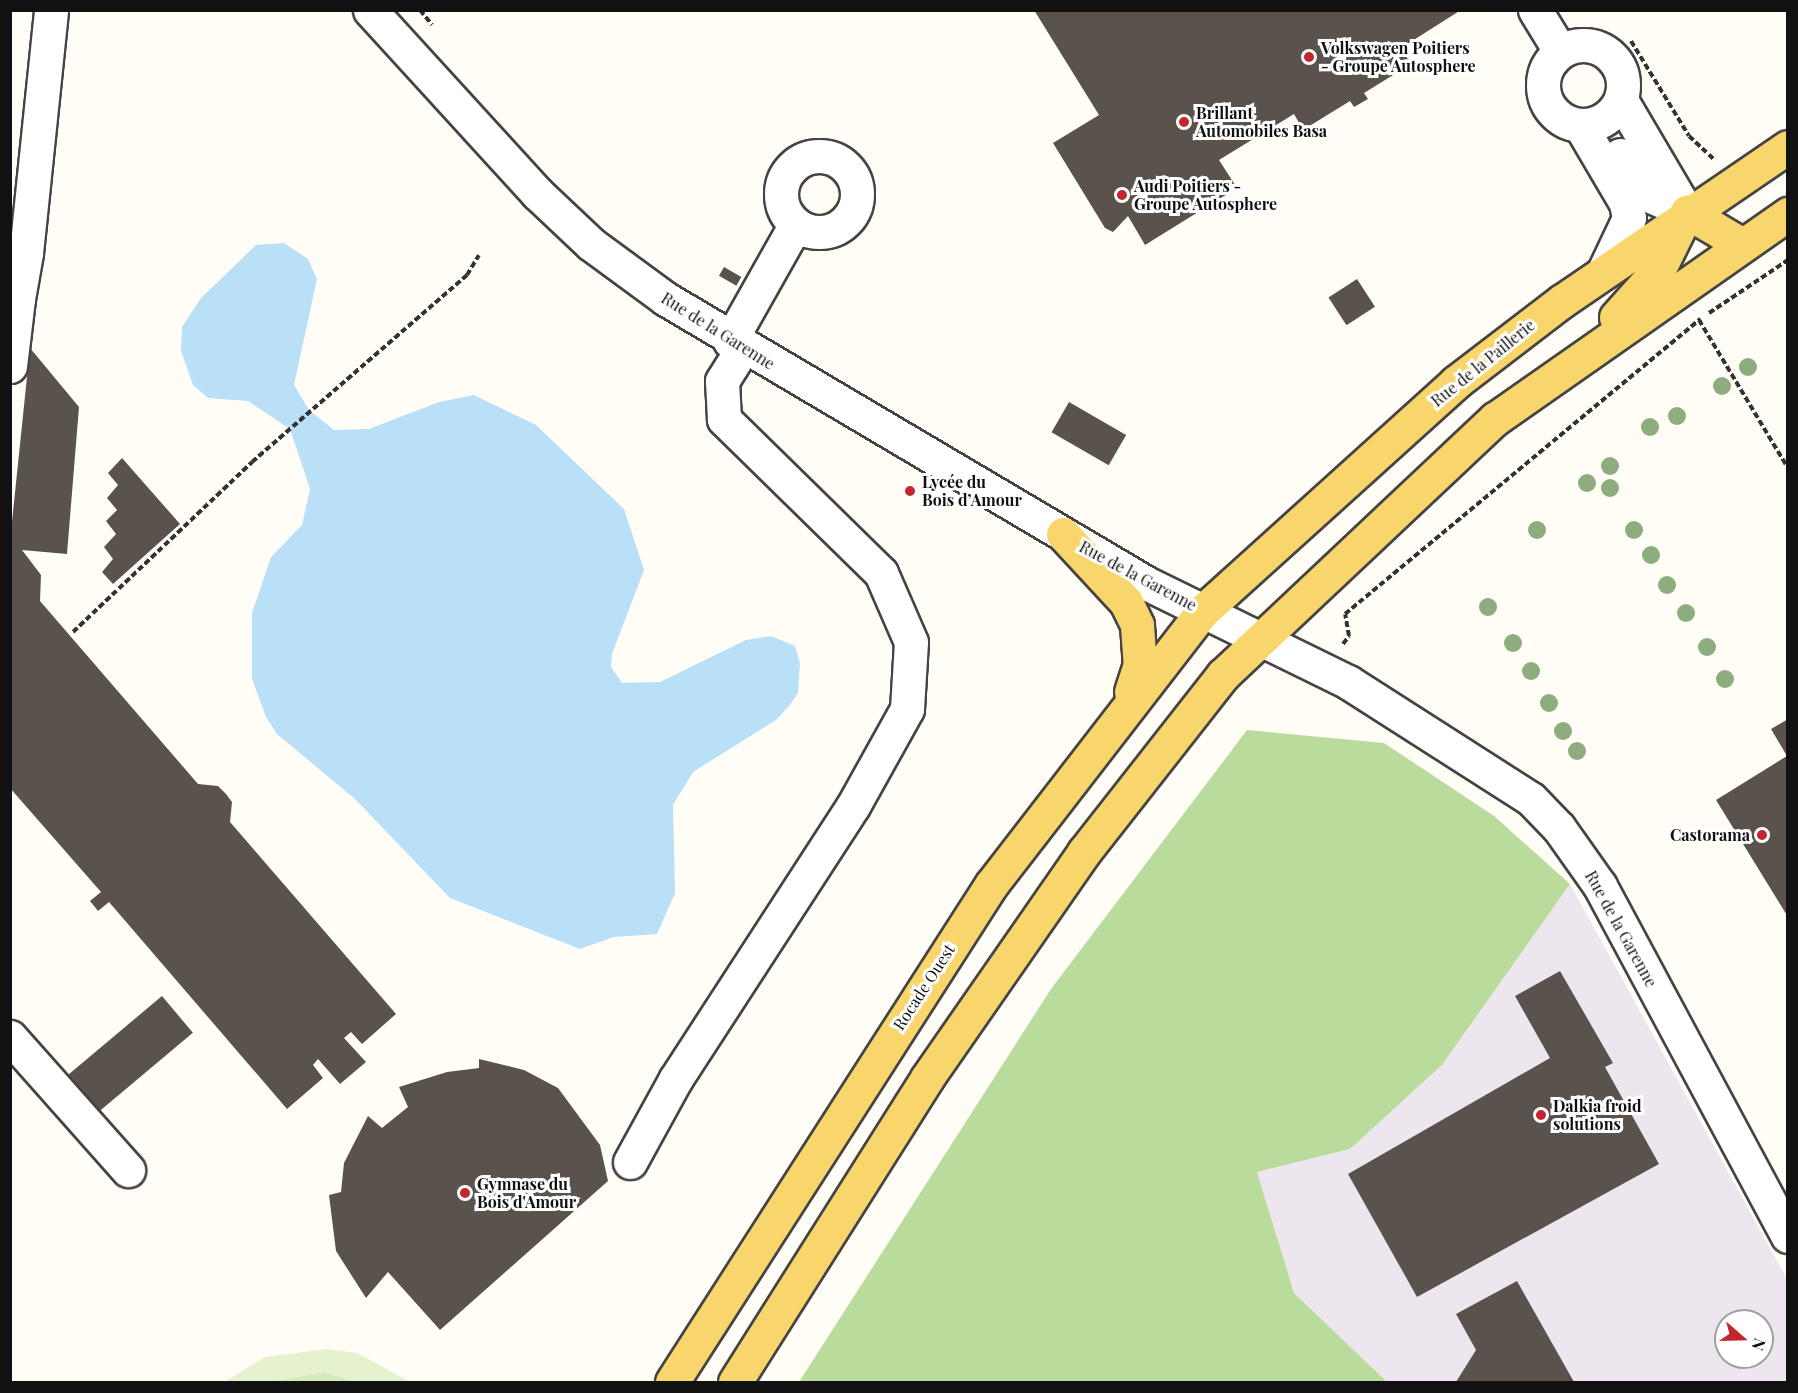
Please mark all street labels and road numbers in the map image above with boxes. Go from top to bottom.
street label: Rue de la Garenne [657,288,779,374]
street label: Rue de la Paillerie [1427,315,1539,411]
street label: Rue de la Garenne [1076,537,1200,615]
street label: Rue de la Garenne [1581,867,1661,991]
street label: Rocade Ouest [889,941,959,1033]

